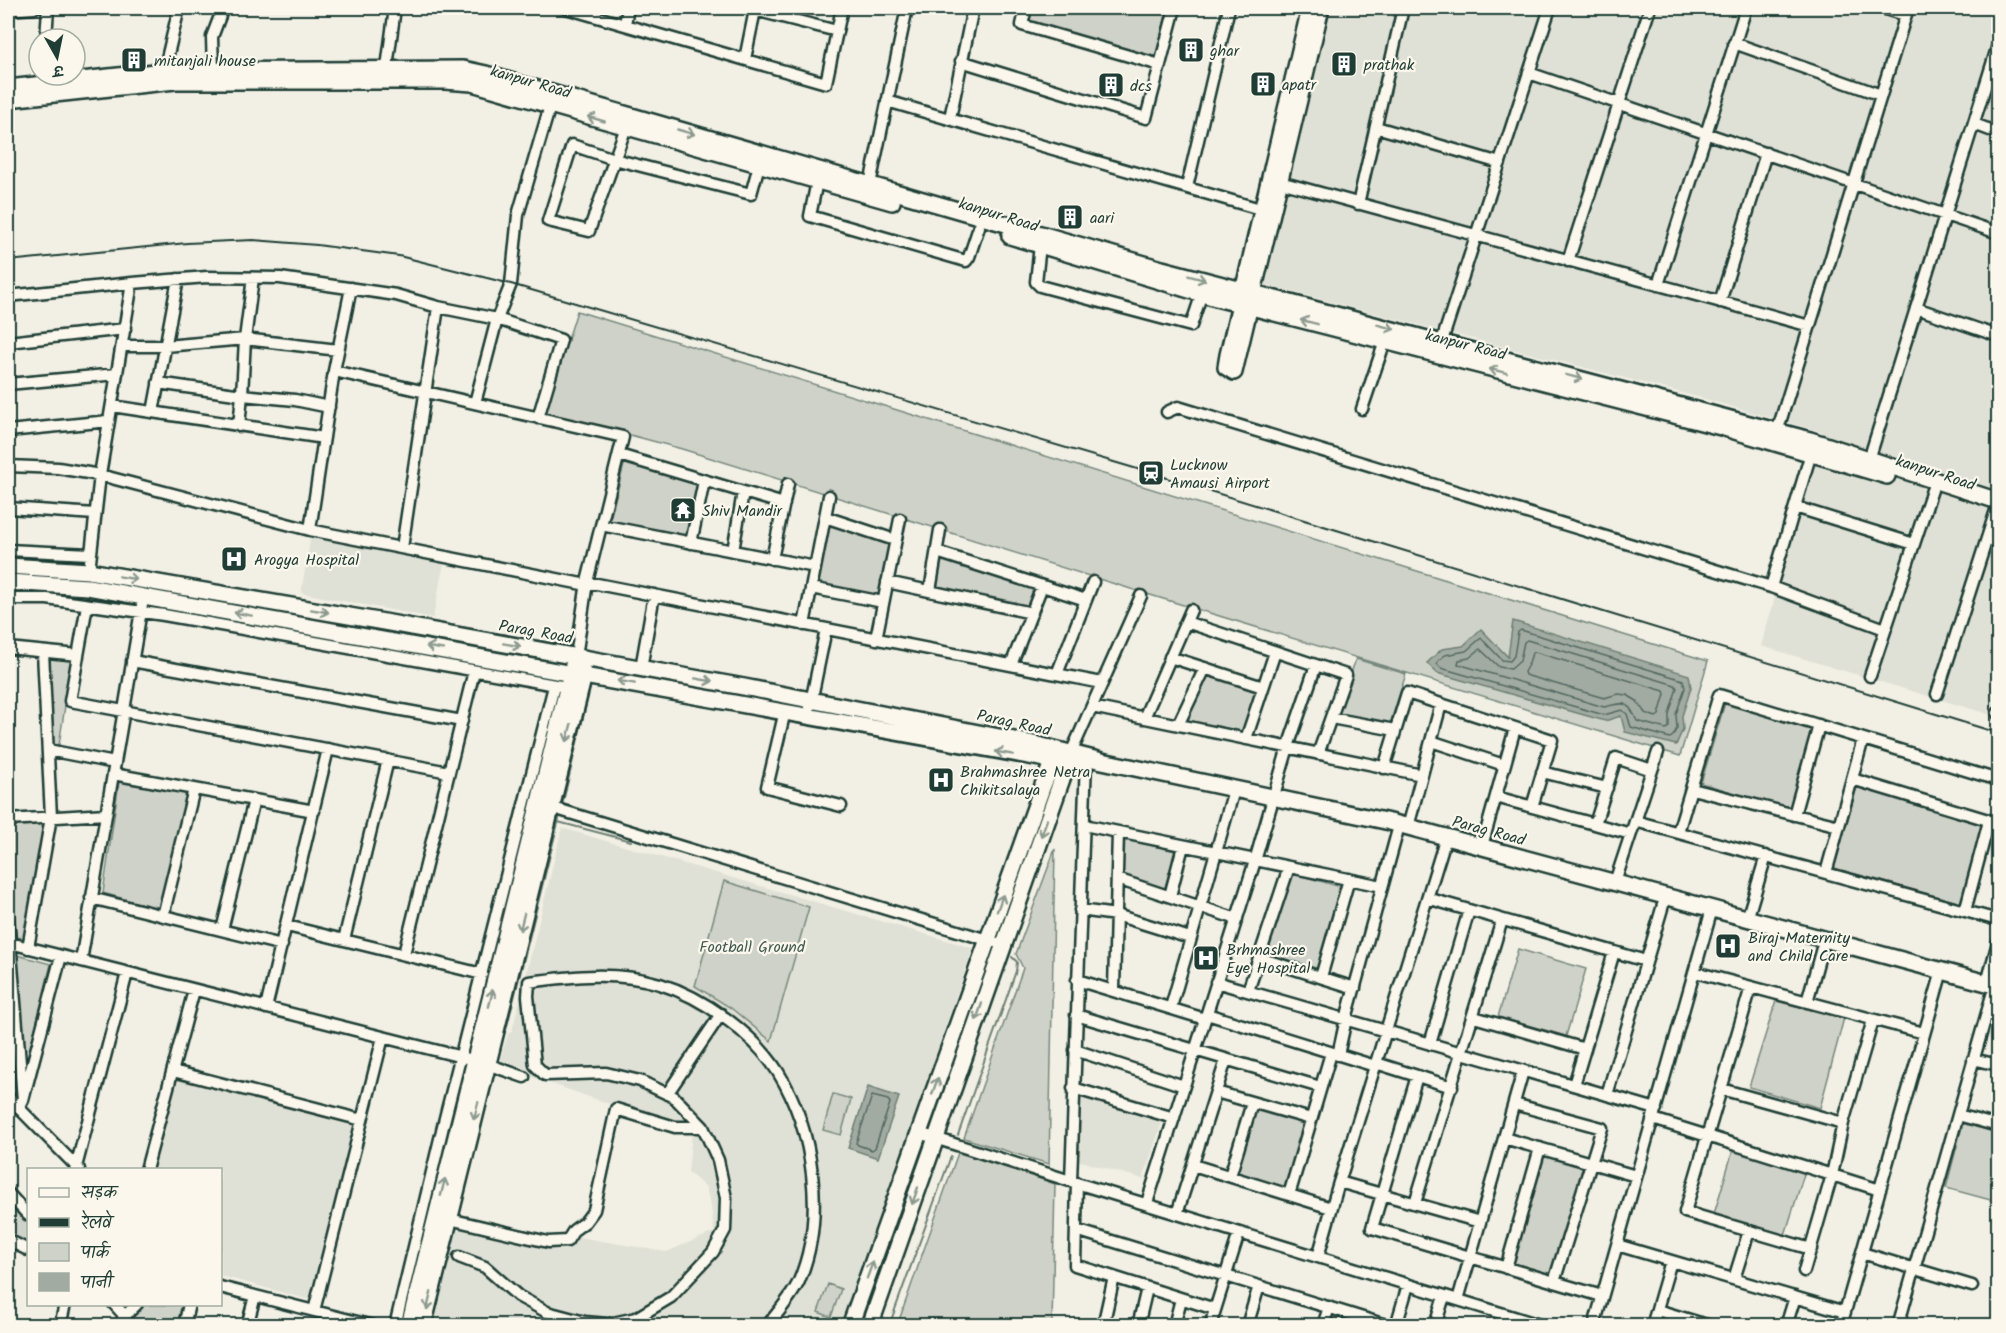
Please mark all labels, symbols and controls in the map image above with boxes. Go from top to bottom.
north arrow [27,27,87,87]
building icon: ghar [1176,35,1206,65]
place label: ghar [1209,39,1241,64]
building icon: mitanjali house [119,45,149,75]
place label: mitanjali house [154,49,256,74]
building icon: prathak [1329,49,1359,79]
place label: prathak [1363,53,1415,78]
text: उ [49,57,66,84]
street label: kanpur Road [487,59,575,106]
building icon: apatr [1248,69,1278,99]
building icon: dcs [1096,70,1126,100]
place label: apatr [1282,73,1318,98]
place label: dcs [1130,74,1152,99]
one-way arrow [587,112,606,124]
one-way arrow [677,127,696,138]
street label: kanpur Road [955,191,1043,240]
building icon: aari [1055,202,1085,232]
place label: aari [1090,206,1115,231]
one-way arrow [1187,273,1206,285]
one-way arrow [1300,316,1319,327]
one-way arrow [1376,322,1395,334]
street label: kanpur Road [1422,323,1510,368]
one-way arrow [1488,364,1507,376]
one-way arrow [1564,372,1583,384]
street label: kanpur Road [1892,449,1980,498]
place label: Lucknow Amausi Airport [1170,453,1271,496]
station icon: Lucknow Amausi Airport [1136,458,1166,488]
temple icon: Shiv Mandir [668,495,698,525]
place label: Shiv Mandir [702,499,783,524]
hospital icon: Arogya Hospital [219,544,249,574]
place label: Arogya Hospital [254,548,359,573]
one-way arrow [118,573,138,584]
one-way arrow [310,606,330,617]
one-way arrow [233,608,253,619]
street label: Parag Road [497,614,576,651]
one-way arrow [502,640,522,651]
one-way arrow [425,642,445,653]
one-way arrow [694,675,714,686]
one-way arrow [617,676,637,687]
street label: Parag Road [974,703,1054,744]
one-way arrow [563,723,575,742]
one-way arrow [995,747,1014,758]
place label: Brahmashree Netra Chikitsalaya [960,760,1090,803]
hospital icon: Brahmashree Netra Chikitsalaya [926,765,956,795]
street label: Parag Road [1449,810,1529,854]
one-way arrow [1038,818,1049,837]
one-way arrow [996,894,1007,913]
one-way arrow [516,912,528,931]
place label: Biraj Maternity and Child Care [1748,926,1851,969]
hospital icon: Biraj Maternity and Child Care [1713,931,1743,961]
park label: Football Ground [699,935,806,960]
place label: Brhmashree Eye Hospital [1226,938,1310,981]
hospital icon: Brhmashree Eye Hospital [1191,943,1221,973]
one-way arrow [485,989,497,1008]
one-way arrow [973,1002,984,1021]
one-way arrow [930,1078,941,1096]
one-way arrow [469,1102,481,1121]
legend [27,1168,222,1306]
one-way arrow [438,1178,450,1197]
text: सड़क [81,1179,119,1208]
one-way arrow [908,1186,919,1205]
text: रेलवे [81,1209,115,1238]
text: पार्क [80,1239,112,1268]
one-way arrow [866,1262,877,1280]
text: पानी [80,1269,115,1298]
one-way arrow [422,1291,434,1310]

